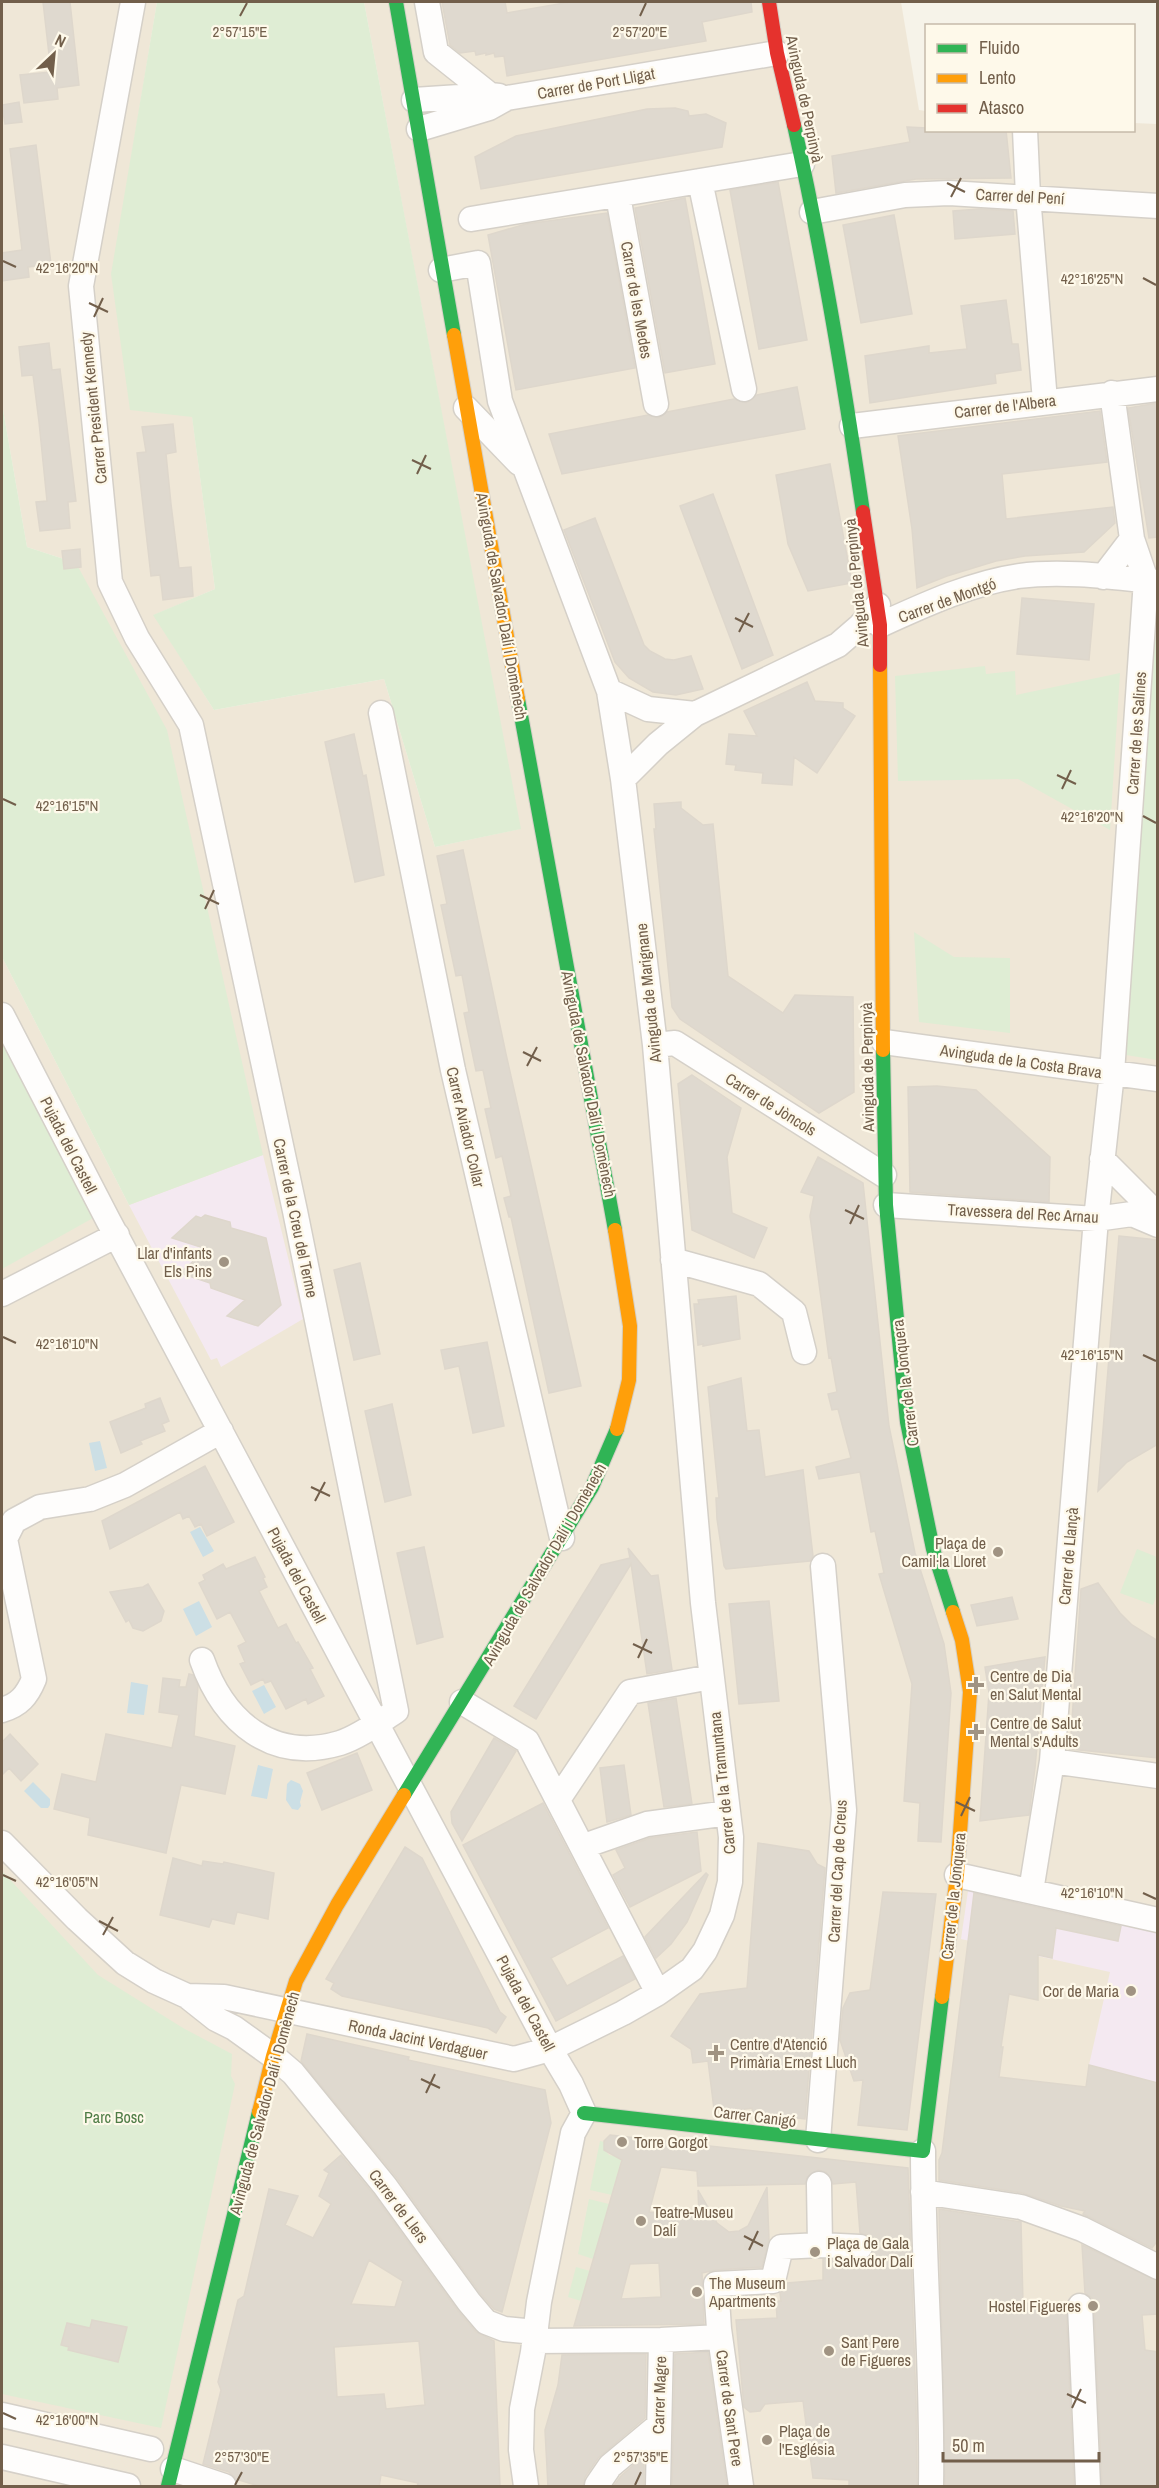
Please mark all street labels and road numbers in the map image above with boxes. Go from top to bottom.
street label: Avinguda de Perpinyà [781,32,829,165]
street label: Carrer de Port Lligat [536,62,657,104]
street label: Carrer del Pení [975,183,1065,209]
street label: Carrer de les Medes [616,240,658,360]
street label: Carrer President Kennedy [74,331,112,485]
street label: Carrer de l'Albera [953,389,1058,423]
street label: Avinguda de Salvador Dalí i Domènech [471,490,533,721]
street label: Avinguda de Perpinyà [838,517,874,650]
street label: Carrer de Montgó [895,572,999,628]
street label: Carrer de les Salines [1121,671,1151,795]
street label: Avinguda de Marignane [630,922,666,1065]
street label: Avinguda de Salvador Dalí i Domènech [556,968,622,1199]
street label: Avinguda de Perpinyà [855,1001,879,1133]
street label: Avinguda de la Costa Brava [938,1039,1104,1083]
street label: Carrer Aviador Collar [441,1065,491,1190]
street label: Carrer de Jòncols [721,1067,821,1141]
street label: Pujada del Castell [35,1093,103,1197]
street label: Carrer de la Creu del Terme [268,1136,324,1300]
street label: Travessera del Rec Arnau [947,1198,1099,1228]
street label: Carrer de la Jonquera [886,1318,924,1448]
street label: Avinguda de Salvador Dalí i Domènech [476,1459,611,1670]
street label: Carrer de Llançà [1053,1506,1083,1606]
street label: Pujada del Castell [262,1523,332,1627]
street label: Carrer de la Tramuntana [704,1710,740,1855]
street label: Carrer del Cap de Creus [822,1799,852,1943]
street label: Carrer de la Jonquera [935,1831,971,1961]
street label: Pujada del Castell [491,1951,561,2055]
street label: Avinguda de Salvador Dalí i Domènech [223,1989,304,2218]
street label: Ronda Jacint Verdaguer [347,2014,490,2065]
street label: Carrer Canigó [712,2100,798,2132]
street label: Carrer de Llers [364,2164,434,2248]
street label: Carrer de Sant Pere [711,2348,749,2468]
street label: Carrer Magre [647,2356,671,2434]

